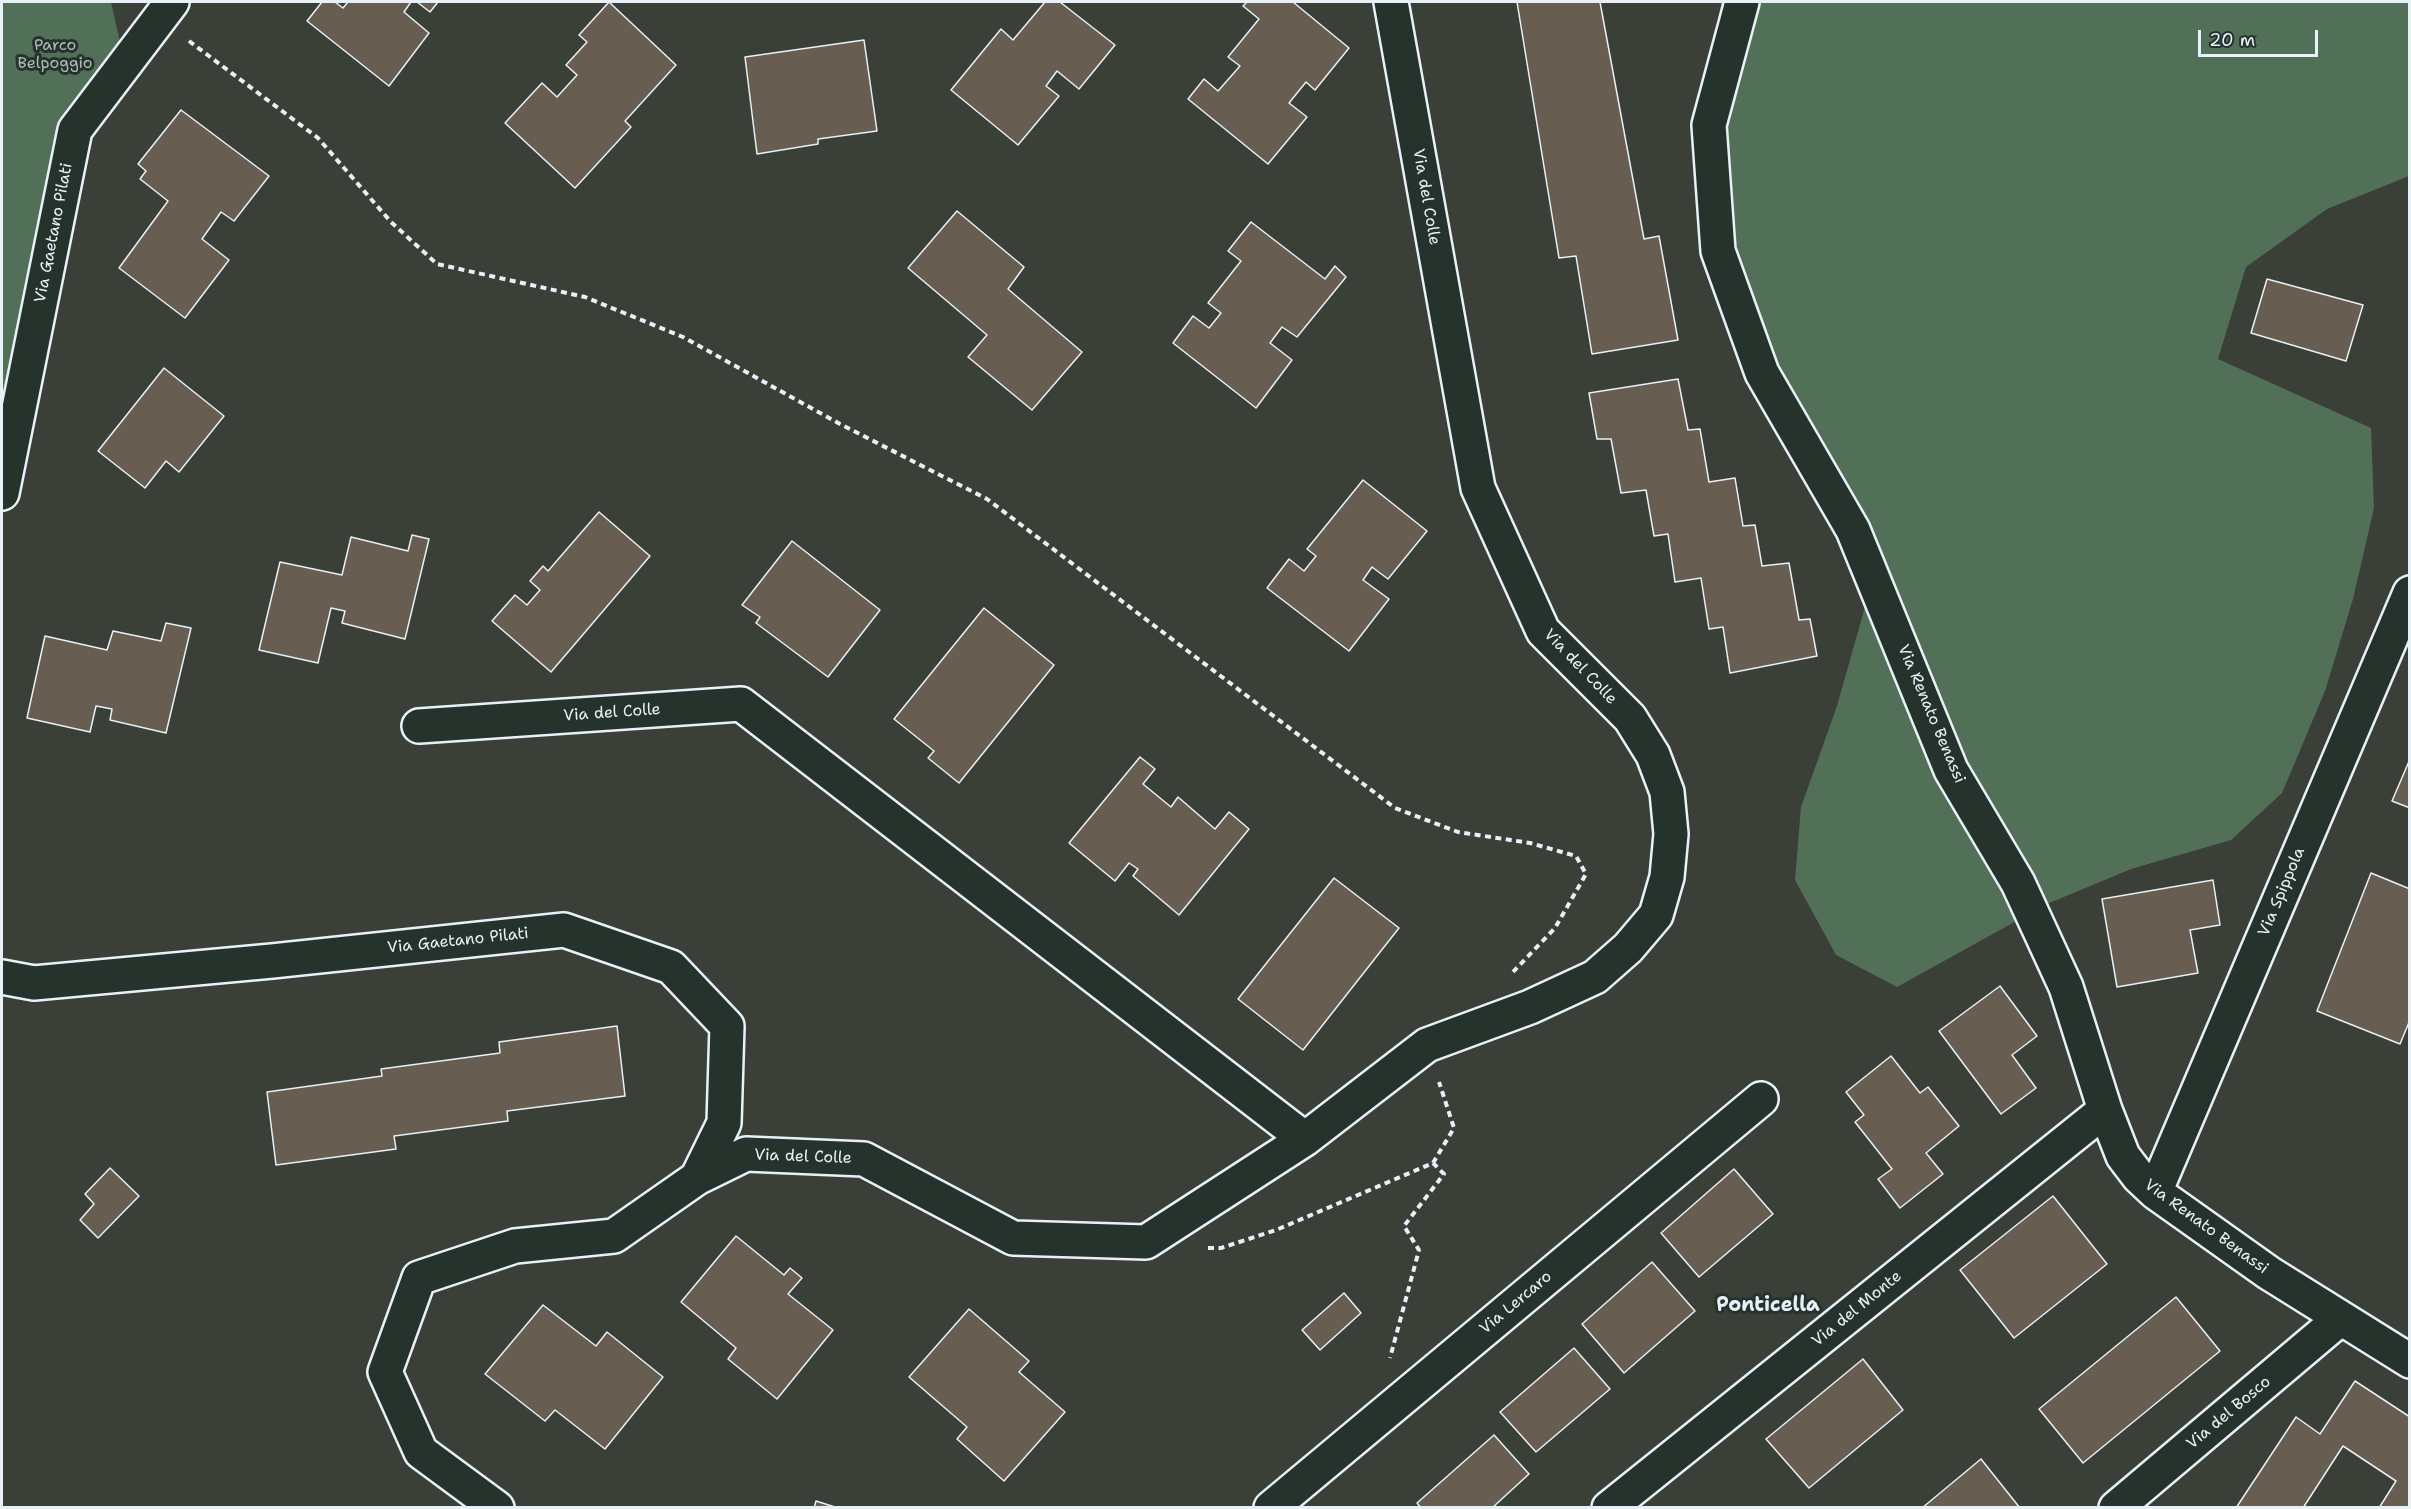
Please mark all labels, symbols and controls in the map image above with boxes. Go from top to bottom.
scale bar [2201,18,2321,56]
text: 20 m [2209,28,2255,52]
park label: Parco Belpoggio [17,36,93,74]
street label: Via del Colle [1408,147,1444,247]
street label: Via Gaetano Pilati [31,161,77,305]
street label: Via del Colle [1539,625,1621,709]
street label: Via Renato Benassi [1893,642,1969,786]
street label: Via del Colle [563,700,661,726]
street label: Via Spippola [2255,845,2309,939]
street label: Via Gaetano Pilati [386,924,530,958]
street label: Via del Colle [754,1146,852,1168]
street label: Via Renato Benassi [2140,1176,2272,1278]
street label: Via Lercaro [1476,1267,1556,1339]
street label: Via del Monte [1808,1267,1906,1351]
district label: Ponticella [1716,1294,1820,1318]
street label: Via del Bosco [2183,1372,2275,1454]

